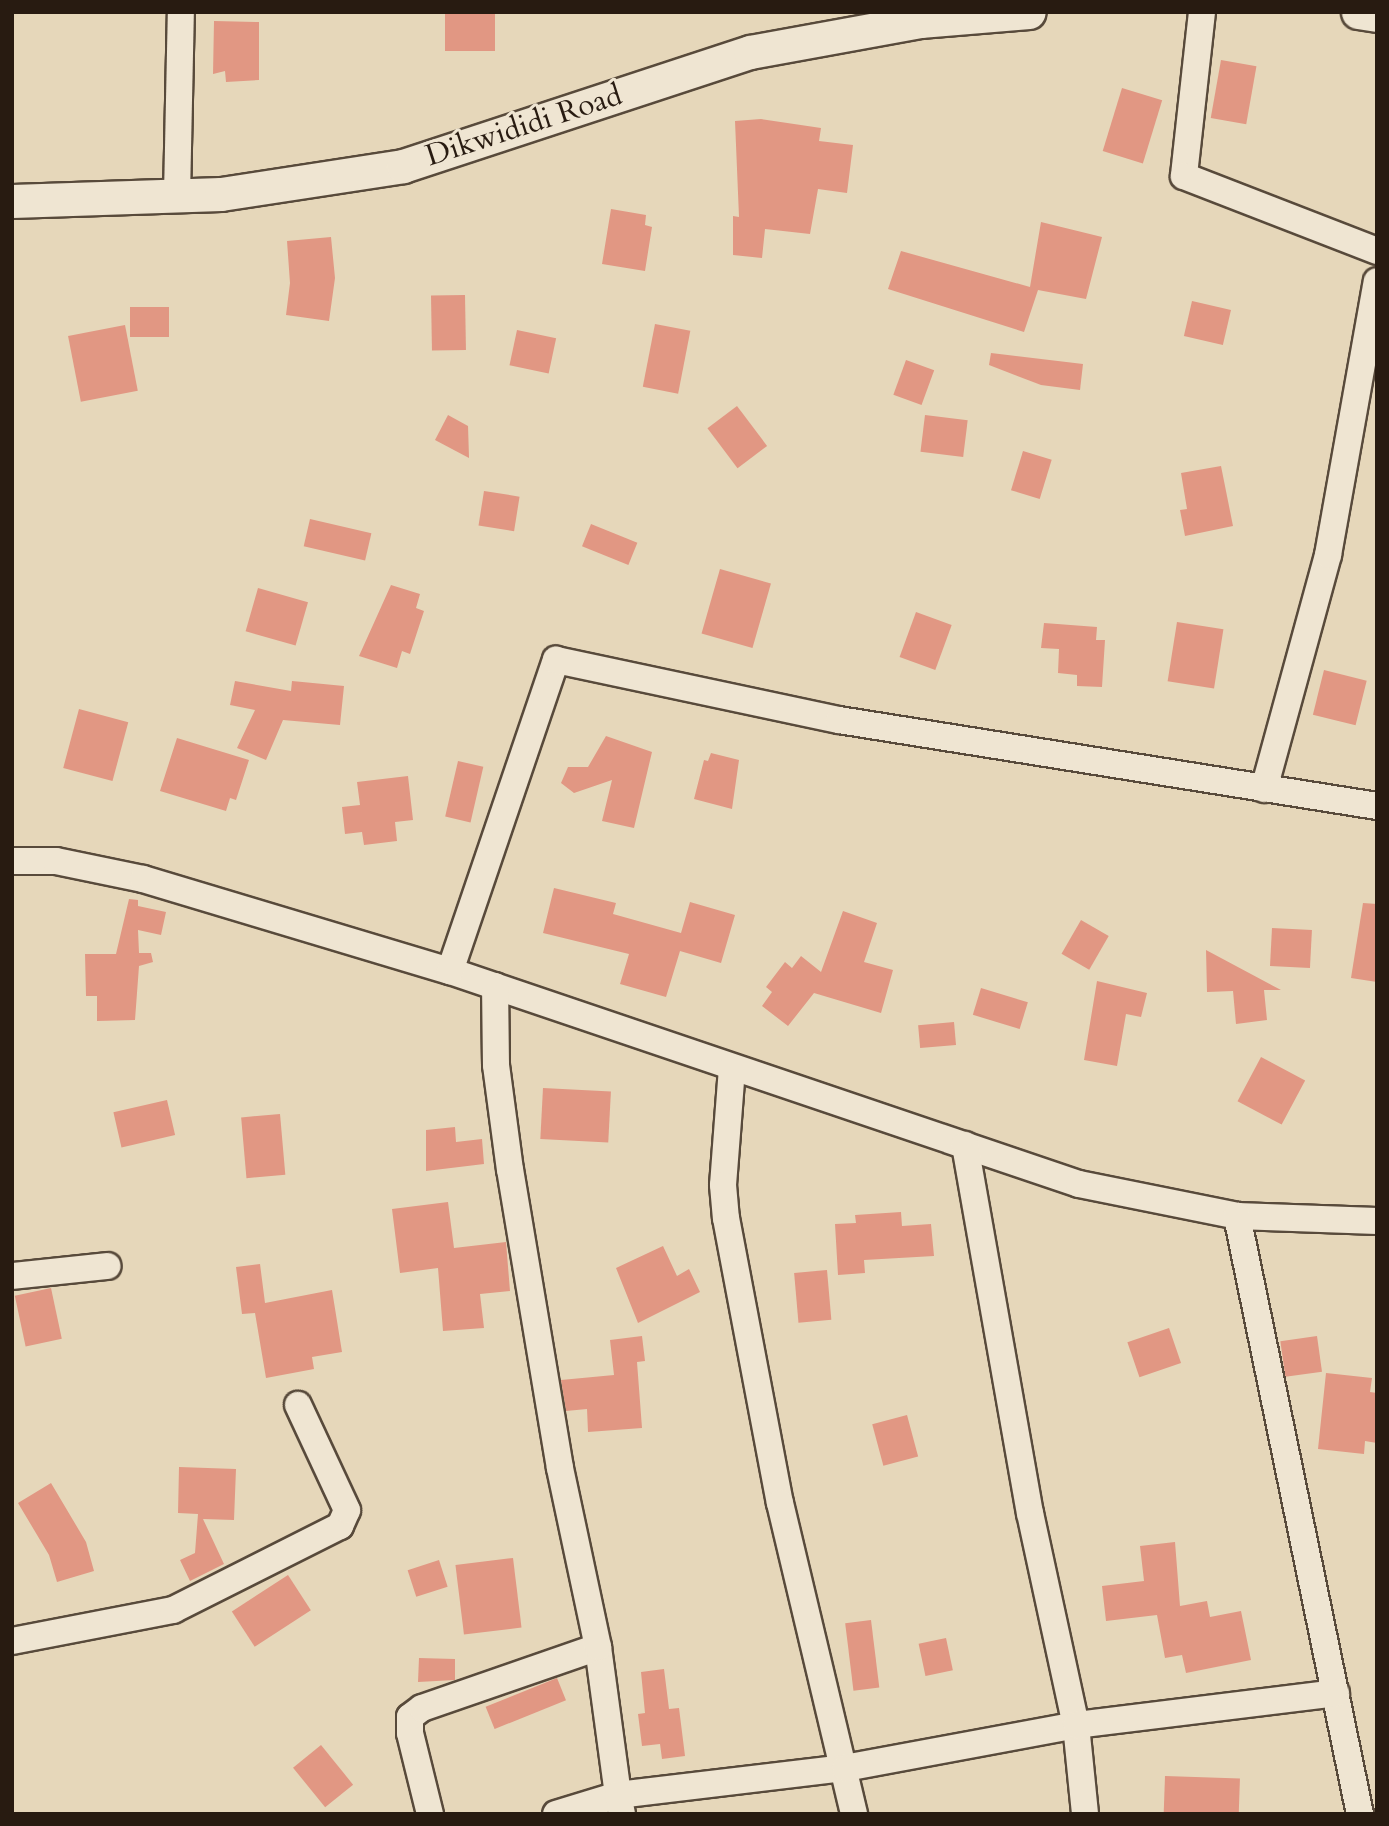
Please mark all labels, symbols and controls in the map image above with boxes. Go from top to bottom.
street label: Dikwididi Road [421,77,627,175]

